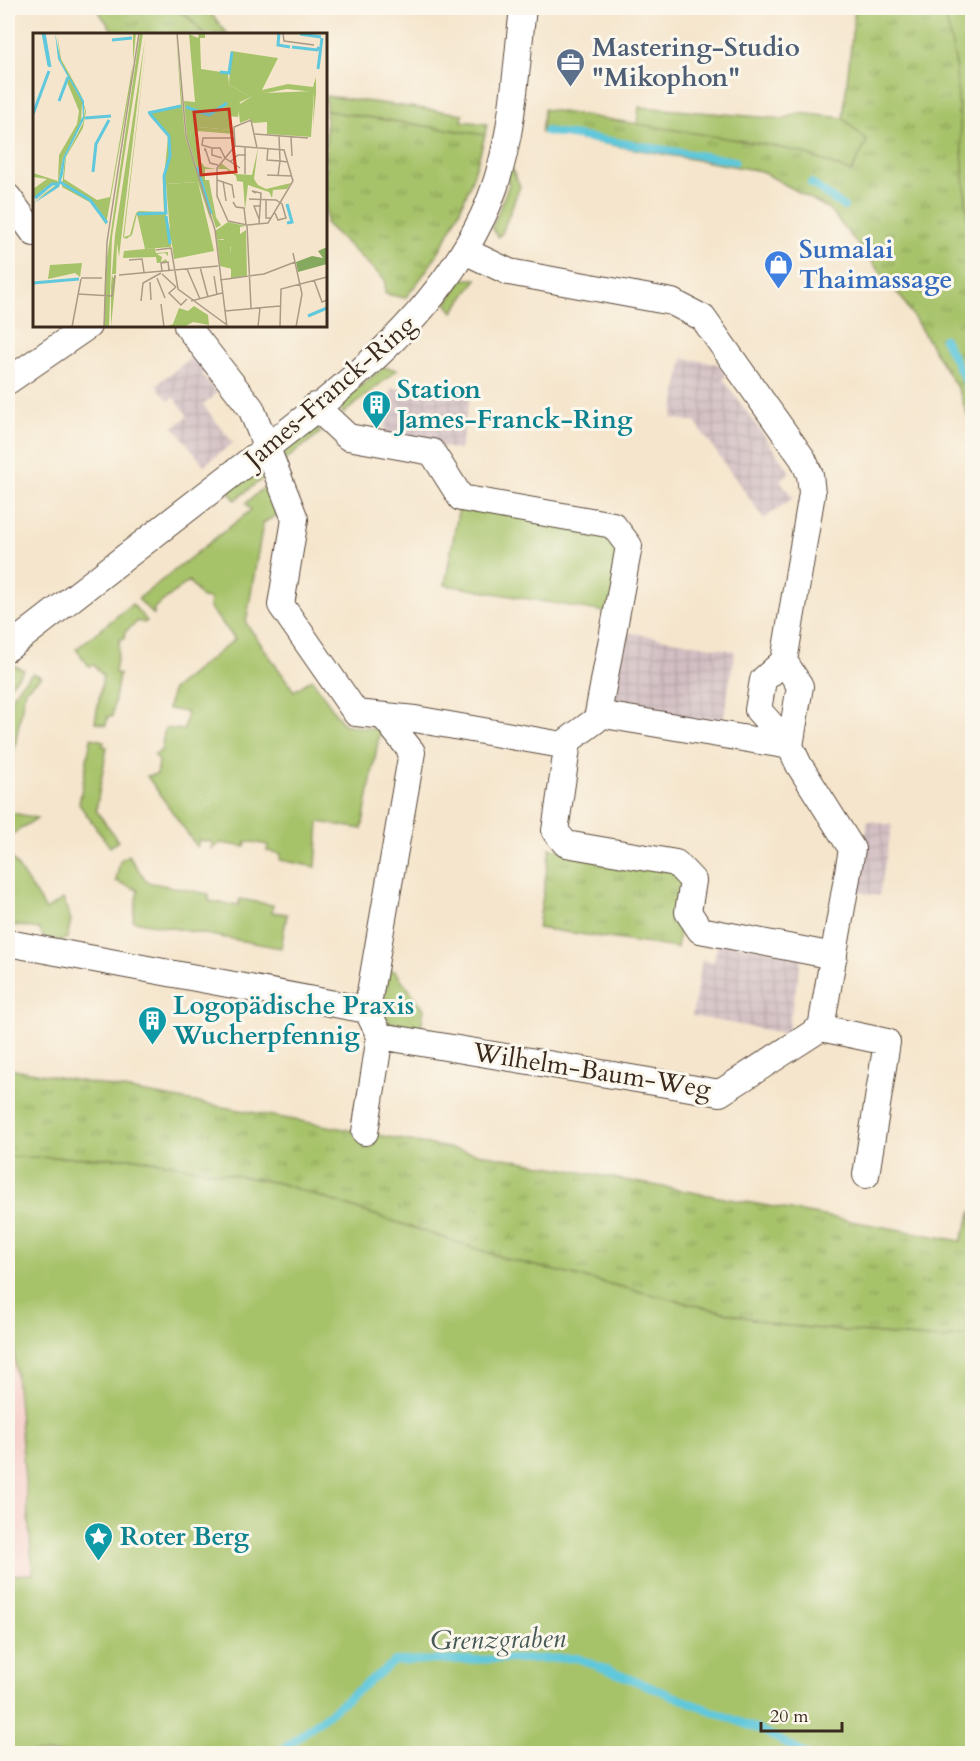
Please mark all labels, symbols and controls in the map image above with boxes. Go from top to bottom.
place label: Mastering-Studio "Mikophon" [592,30,800,95]
inset map [33,33,327,327]
office icon: Mastering-Studio "Mikophon" [555,46,587,88]
place label: Sumalai Thaimassage [799,232,952,297]
shop icon: Sumalai Thaimassage [762,248,794,290]
street label: James-Franck-Ring [234,307,424,478]
place label: Station James-Franck-Ring [393,372,633,437]
building icon: Station James-Franck-Ring [360,388,392,430]
place label: Logopädische Praxis Wucherpfennig [172,988,414,1053]
building icon: Logopädische Praxis Wucherpfennig [136,1004,168,1046]
street label: Wilhelm-Baum-Weg [469,1034,714,1107]
place label: Roter Berg [120,1519,249,1554]
place icon: Roter Berg [83,1520,115,1562]
water label: Grenzgraben [430,1620,566,1659]
scale bar [761,1695,842,1733]
text: 20 m [770,1704,809,1729]

